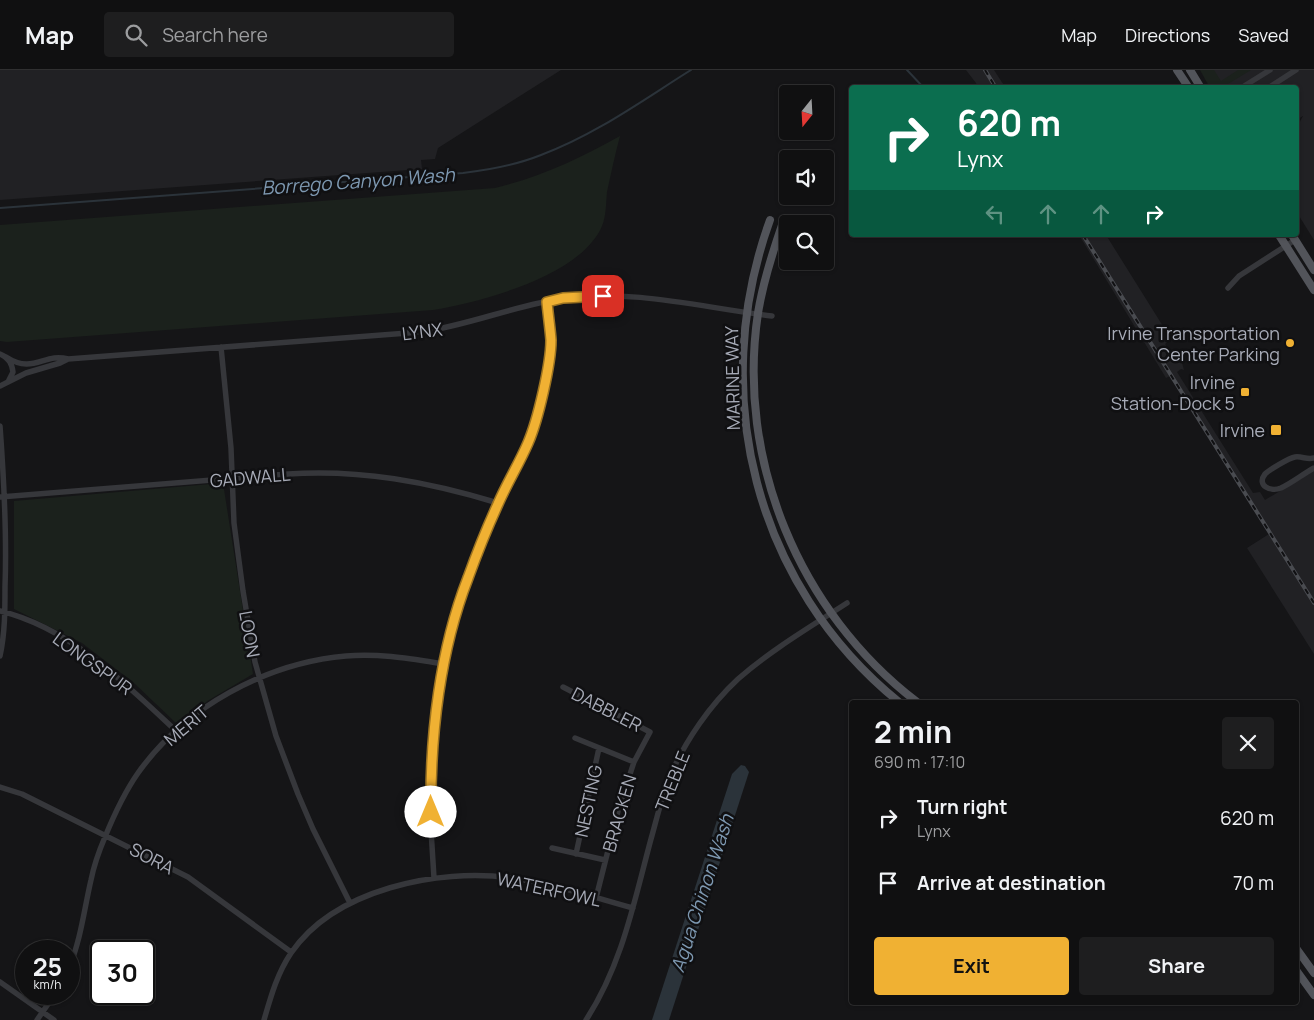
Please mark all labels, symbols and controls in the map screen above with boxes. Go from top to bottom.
search box [104,12,454,57]
text: Map [25,18,74,51]
icon: search [122,21,150,49]
text: Search here [162,22,268,48]
text: Map [1061,23,1097,47]
text: Directions [1125,23,1210,47]
text: Saved [1238,23,1289,47]
north arrow [779,85,834,140]
map controls [779,85,834,270]
text: 620 m [957,99,1061,147]
icon: right [874,105,939,170]
text: Lynx [957,144,1003,174]
button: sound [779,150,834,205]
water label: Borrego Canyon Wash [261,161,456,201]
icon: left [981,200,1009,228]
icon: ahead [1034,200,1062,228]
icon: ahead [1087,200,1115,228]
icon: right [1140,200,1168,228]
button: search [779,215,834,270]
pin [582,275,624,317]
icon: arrive [589,282,617,310]
street label: LYNX [400,317,444,345]
place label: Irvine Transportation Center Parking [1107,321,1280,366]
street label: MARINE WAY [719,325,745,430]
marker: Irvine Transportation Center Parking [1284,337,1296,349]
place label: Irvine Station-Dock 5 [1111,370,1235,415]
marker: Irvine Station-Dock 5 [1239,386,1251,398]
place label: Irvine [1220,418,1265,442]
marker: Irvine [1269,423,1283,437]
street label: GADWALL [209,462,291,492]
street label: LOON [234,609,266,659]
street label: LONGSPUR [48,626,138,700]
street label: DABBLER [568,681,646,737]
street label: MERIT [158,699,214,751]
text: 2 min [874,711,952,752]
button: close [1222,717,1274,769]
street label: TREBLE [649,747,695,815]
text: 690 m · 17:10 [874,751,965,773]
street label: NESTING [569,762,607,839]
street label: BRACKEN [596,771,642,855]
position arrow [404,785,456,837]
text: Turn right [917,794,1007,820]
icon: right [874,804,902,832]
text: 620 m [1220,805,1274,831]
water label: Agua Chinon Wash [664,810,740,975]
text: Lynx [917,820,951,842]
street label: SORA [126,837,179,880]
street label: WATERFOWL [495,866,603,912]
icon: arrive [874,869,902,897]
text: Arrive at destination [917,870,1106,896]
text: 70 m [1233,870,1274,896]
button: Exit [874,937,1069,995]
button: Share [1079,937,1274,995]
speed limit sign: 30 [90,940,155,1005]
text: 25 [33,949,62,984]
text: km/h [34,976,61,993]

